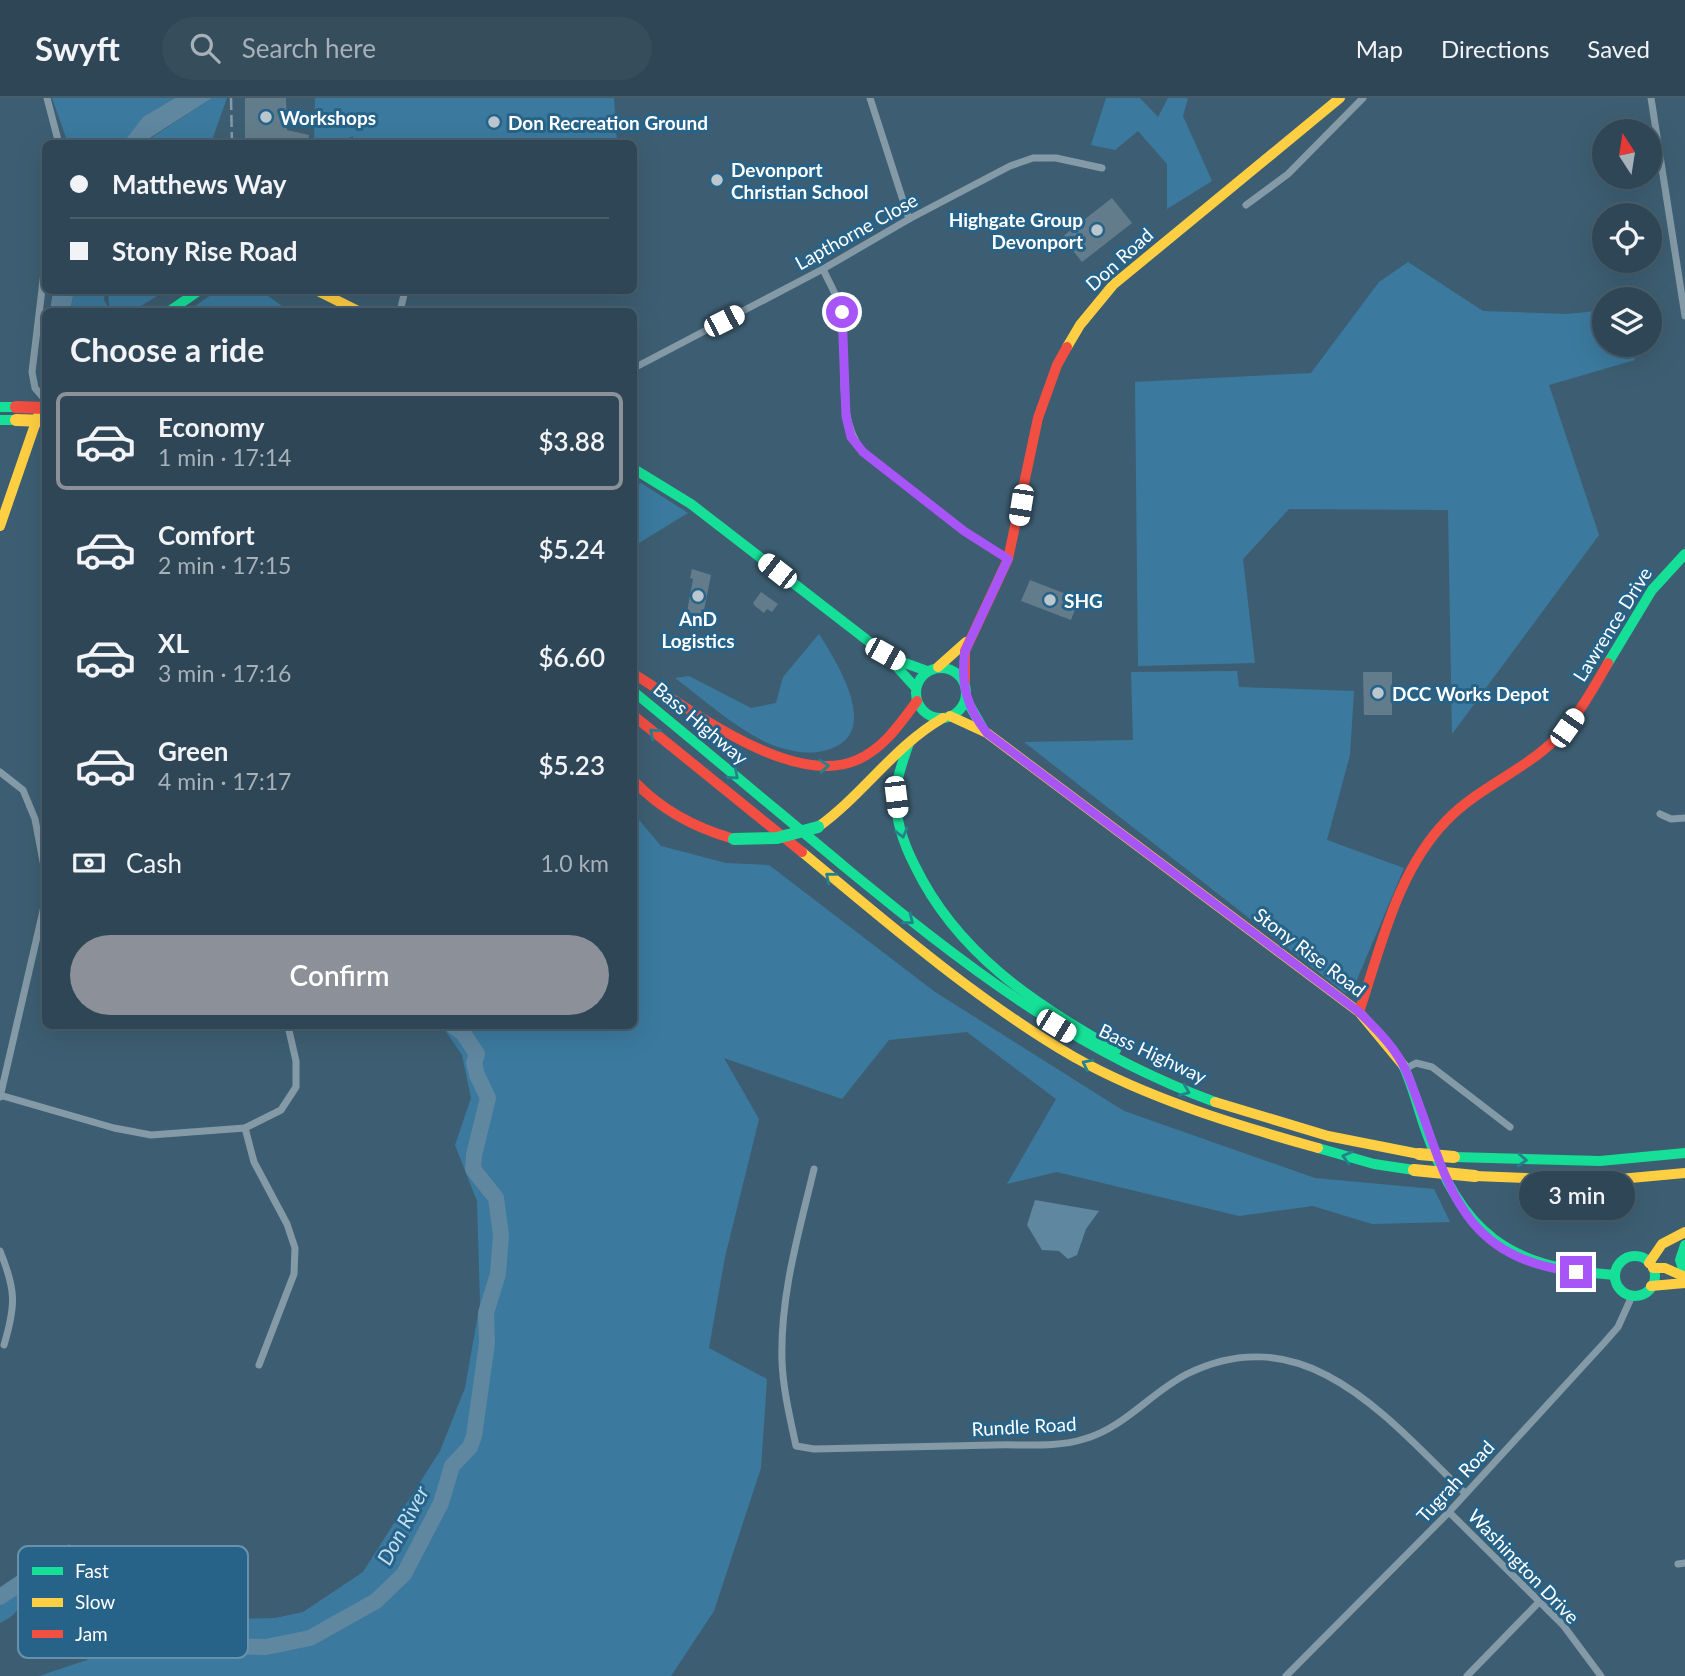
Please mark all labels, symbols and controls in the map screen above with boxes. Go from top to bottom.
search box [162,17,652,80]
text: Swyft [35,28,120,68]
icon: search [186,29,224,67]
text: Search here [242,32,376,64]
text: Map [1356,34,1403,63]
text: Directions [1441,34,1549,63]
text: Saved [1587,34,1650,63]
place label: Workshops [280,106,376,129]
marker: Workshops [258,109,274,125]
place label: Don Recreation Ground [508,111,708,134]
marker: Don Recreation Ground [486,114,502,130]
north arrow [1592,119,1662,189]
map controls [1592,119,1662,357]
place label: Devonport Christian School [731,158,869,203]
text: Matthews Way [112,168,286,200]
marker: Devonport Christian School [709,172,725,188]
street label: Lapthorne Close [791,188,921,274]
button: locate [1592,203,1662,273]
place label: Highgate Group Devonport [949,208,1083,253]
marker: Highgate Group Devonport [1089,222,1105,238]
street label: Don Road [1081,223,1157,295]
text: Stony Rise Road [112,235,297,267]
button: layers [1592,287,1662,357]
route start [826,296,858,328]
car [701,302,748,340]
text: Choose a ride [70,330,264,369]
icon: car [74,410,137,473]
text: Economy [158,411,264,443]
text: $3.88 [539,425,605,457]
text: 1 min · 17:14 [158,443,291,471]
car [1008,483,1035,527]
icon: car [74,518,137,581]
text: Comfort [158,519,255,551]
text: $5.24 [539,533,605,565]
car [754,550,801,592]
text: 2 min · 17:15 [158,551,291,579]
street label: Lawrence Drive [1568,563,1656,685]
marker: AnD Logistics [690,588,706,604]
place label: SHG [1064,589,1103,612]
marker: SHG [1042,592,1058,608]
place label: AnD Logistics [661,607,735,652]
icon: car [74,626,137,689]
text: XL [158,627,189,659]
car [862,635,909,673]
text: $6.60 [539,641,605,673]
text: 3 min · 17:16 [158,659,291,687]
street label: Bass Highway [649,677,753,769]
place label: DCC Works Depot [1392,682,1549,705]
marker: DCC Works Depot [1370,685,1386,701]
car [1547,705,1588,751]
one-way arrow [650,729,663,741]
icon: car [74,734,137,797]
text: Green [158,735,228,767]
text: $5.23 [539,749,605,781]
one-way arrow [819,759,830,774]
text: 4 min · 17:17 [158,767,291,795]
one-way arrow [726,767,739,779]
car [884,775,909,819]
one-way arrow [894,827,909,839]
icon: cash [70,844,108,882]
text: Cash [126,847,182,879]
text: 1.0 km [540,849,609,877]
one-way arrow [826,873,839,885]
street label: Stony Rise Road [1250,903,1370,1001]
one-way arrow [901,912,914,924]
button: Confirm [70,935,609,1015]
car [1033,1006,1080,1046]
street label: Bass Highway [1096,1018,1211,1088]
one-way arrow [1082,1058,1094,1072]
one-way arrow [1178,1082,1190,1096]
one-way arrow [1341,1151,1353,1165]
one-way arrow [1517,1152,1528,1167]
callout: 3 min [1518,1170,1634,1220]
text: 3 min [1549,1181,1605,1209]
route end [1560,1256,1592,1288]
street label: Rundle Road [971,1412,1077,1440]
street label: Tugrah Road [1411,1435,1499,1527]
water label: Don River [371,1481,434,1569]
street label: Washington Drive [1464,1504,1584,1628]
legend [18,1546,248,1658]
text: Fast [75,1559,109,1582]
text: Slow [75,1590,115,1613]
text: Jam [75,1622,108,1645]

